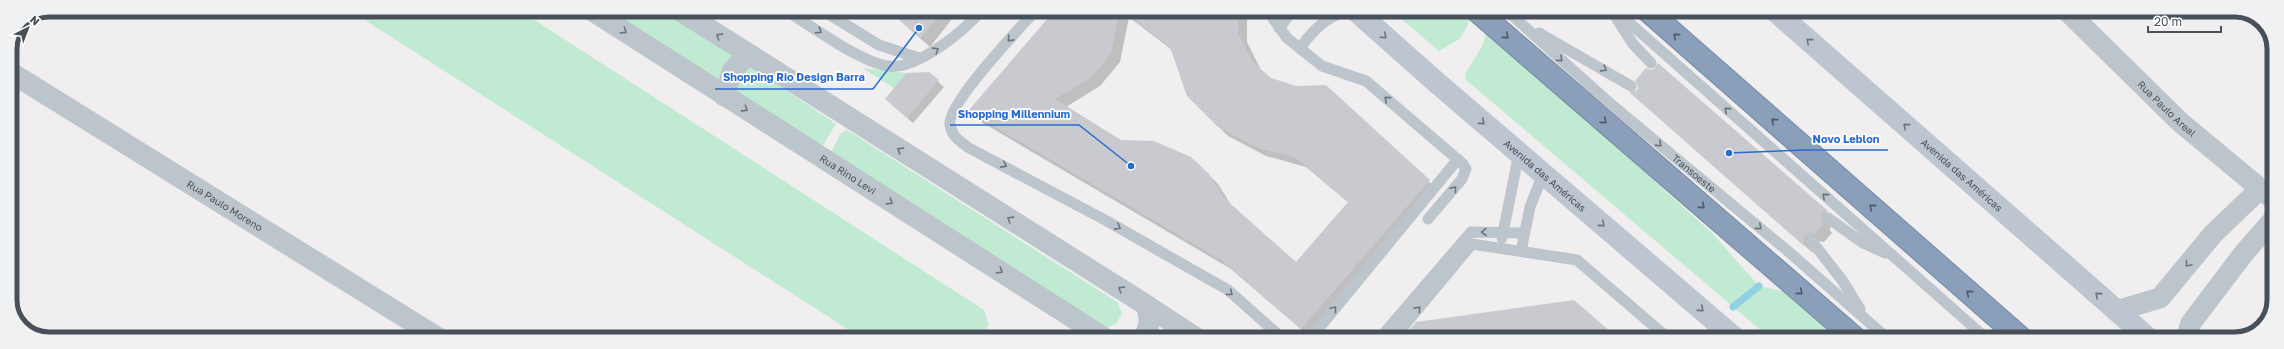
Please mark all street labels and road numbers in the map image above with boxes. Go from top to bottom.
street label: Rua Paulo Areal [2135,78,2199,139]
street label: Avenida das Américas [1919,136,2005,214]
street label: Avenida das Américas [1501,137,1589,214]
street label: Rua Rino Levi [818,152,878,197]
street label: Transoeste [1670,152,1718,195]
street label: Rua Paulo Moreno [185,177,265,234]

